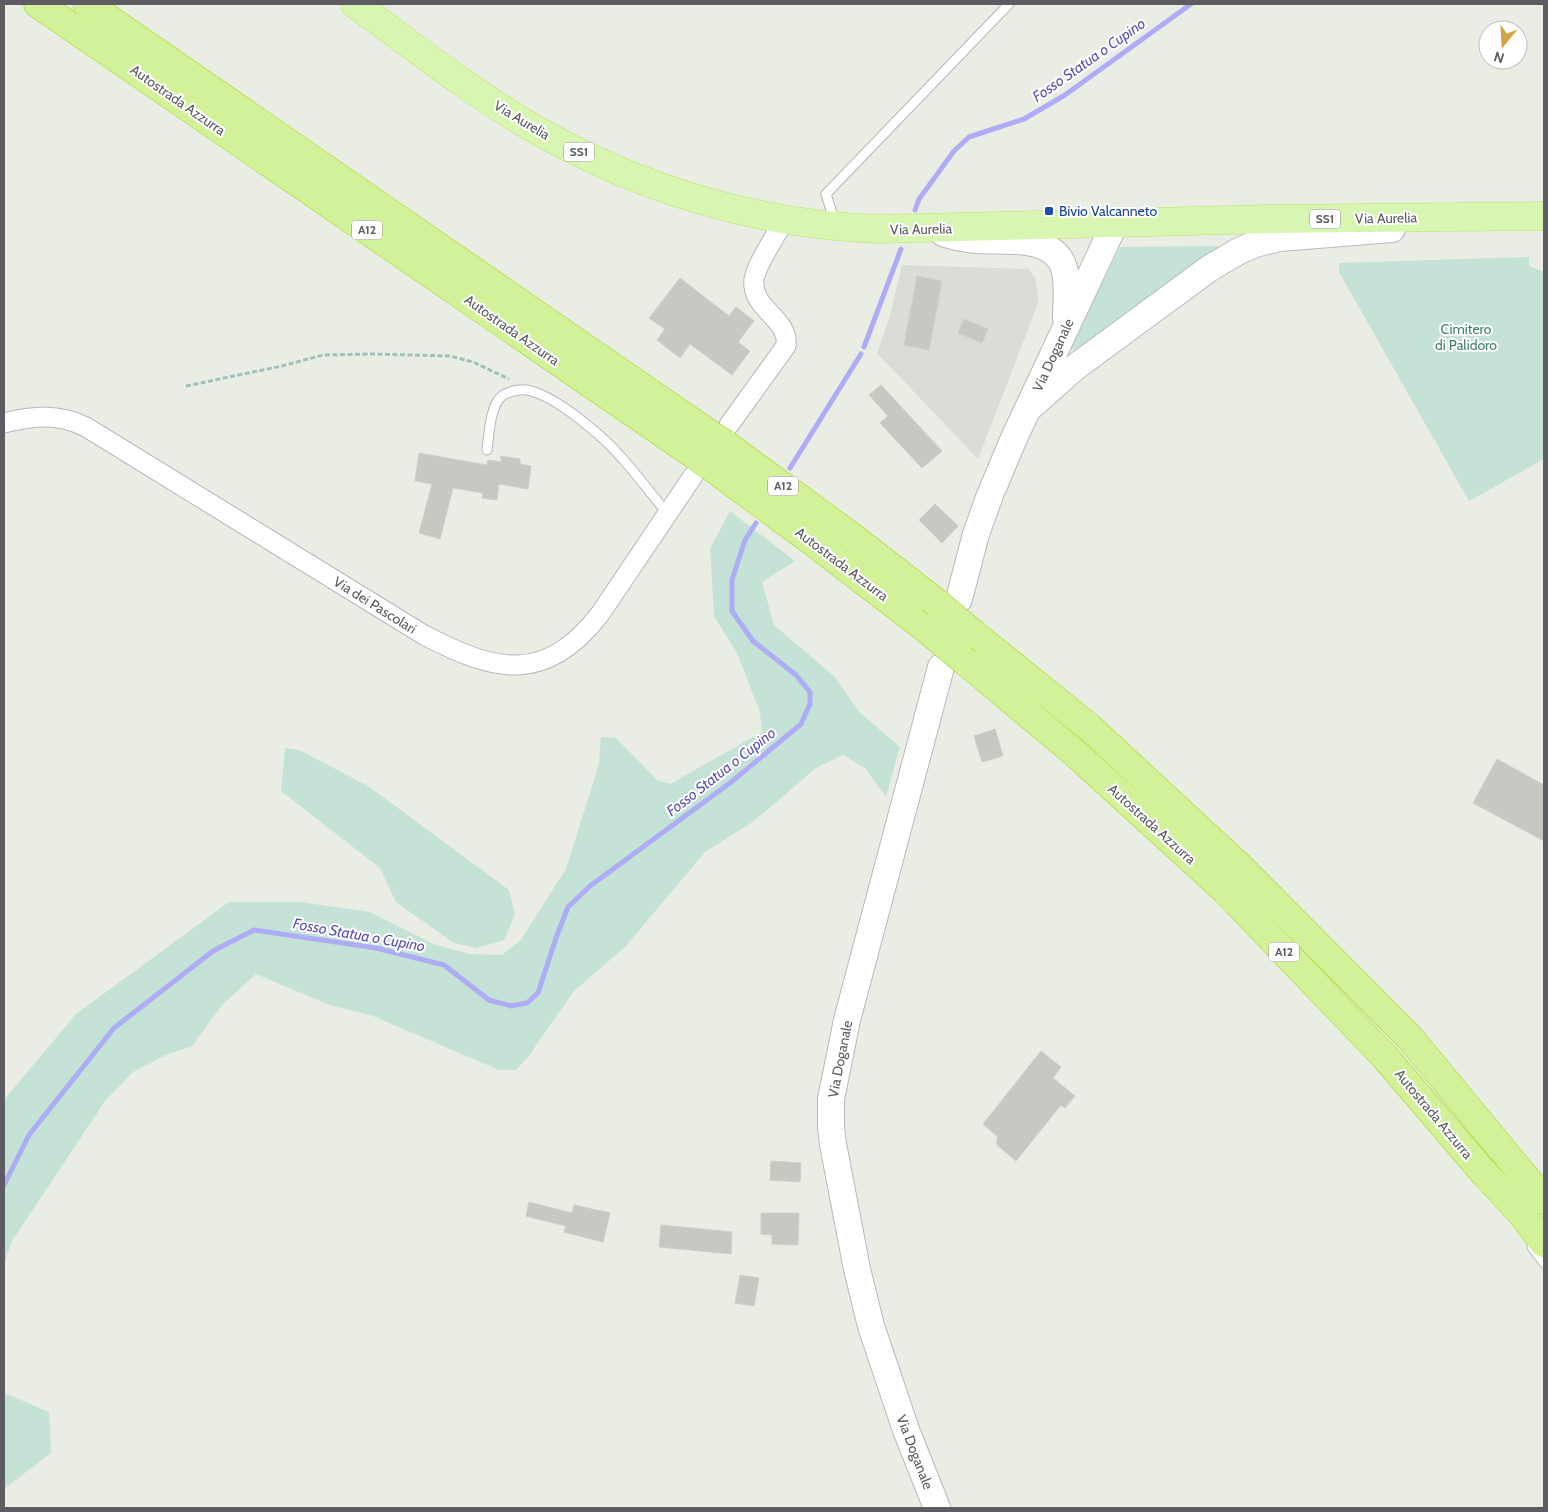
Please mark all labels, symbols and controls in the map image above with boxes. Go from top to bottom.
water label: Fosso Statua o Cupino [1029,14,1149,106]
north arrow [1478,20,1528,70]
text: N [1491,47,1506,67]
street label: Autostrada Azzurra [127,61,229,140]
street label: Via Aurelia [491,96,554,144]
road number: SS1 [564,142,594,162]
place label: Bivio Valcanneto [1059,202,1157,220]
marker: Bivio Valcanneto [1043,205,1055,217]
street label: Via Aurelia [1355,208,1418,228]
road number: SS1 [1310,210,1340,228]
street label: Via Aurelia [890,219,953,239]
road number: A12 [352,220,382,240]
street label: Autostrada Azzurra [461,291,563,370]
street label: Via Doganale [1028,316,1078,394]
park label: Cimitero di Palidoro [1435,320,1497,354]
road number: A12 [768,476,798,496]
street label: Autostrada Azzurra [792,523,892,605]
street label: Via dei Pascolari [330,572,420,638]
water label: Fosso Statua o Cupino [663,724,779,820]
street label: Autostrada Azzurra [1104,780,1200,868]
water label: Fosso Statua o Cupino [292,915,427,956]
road number: A12 [1269,942,1299,962]
street label: Via Doganale [824,1019,856,1099]
street label: Autostrada Azzurra [1391,1065,1477,1163]
street label: Via Doganale [893,1412,937,1492]

